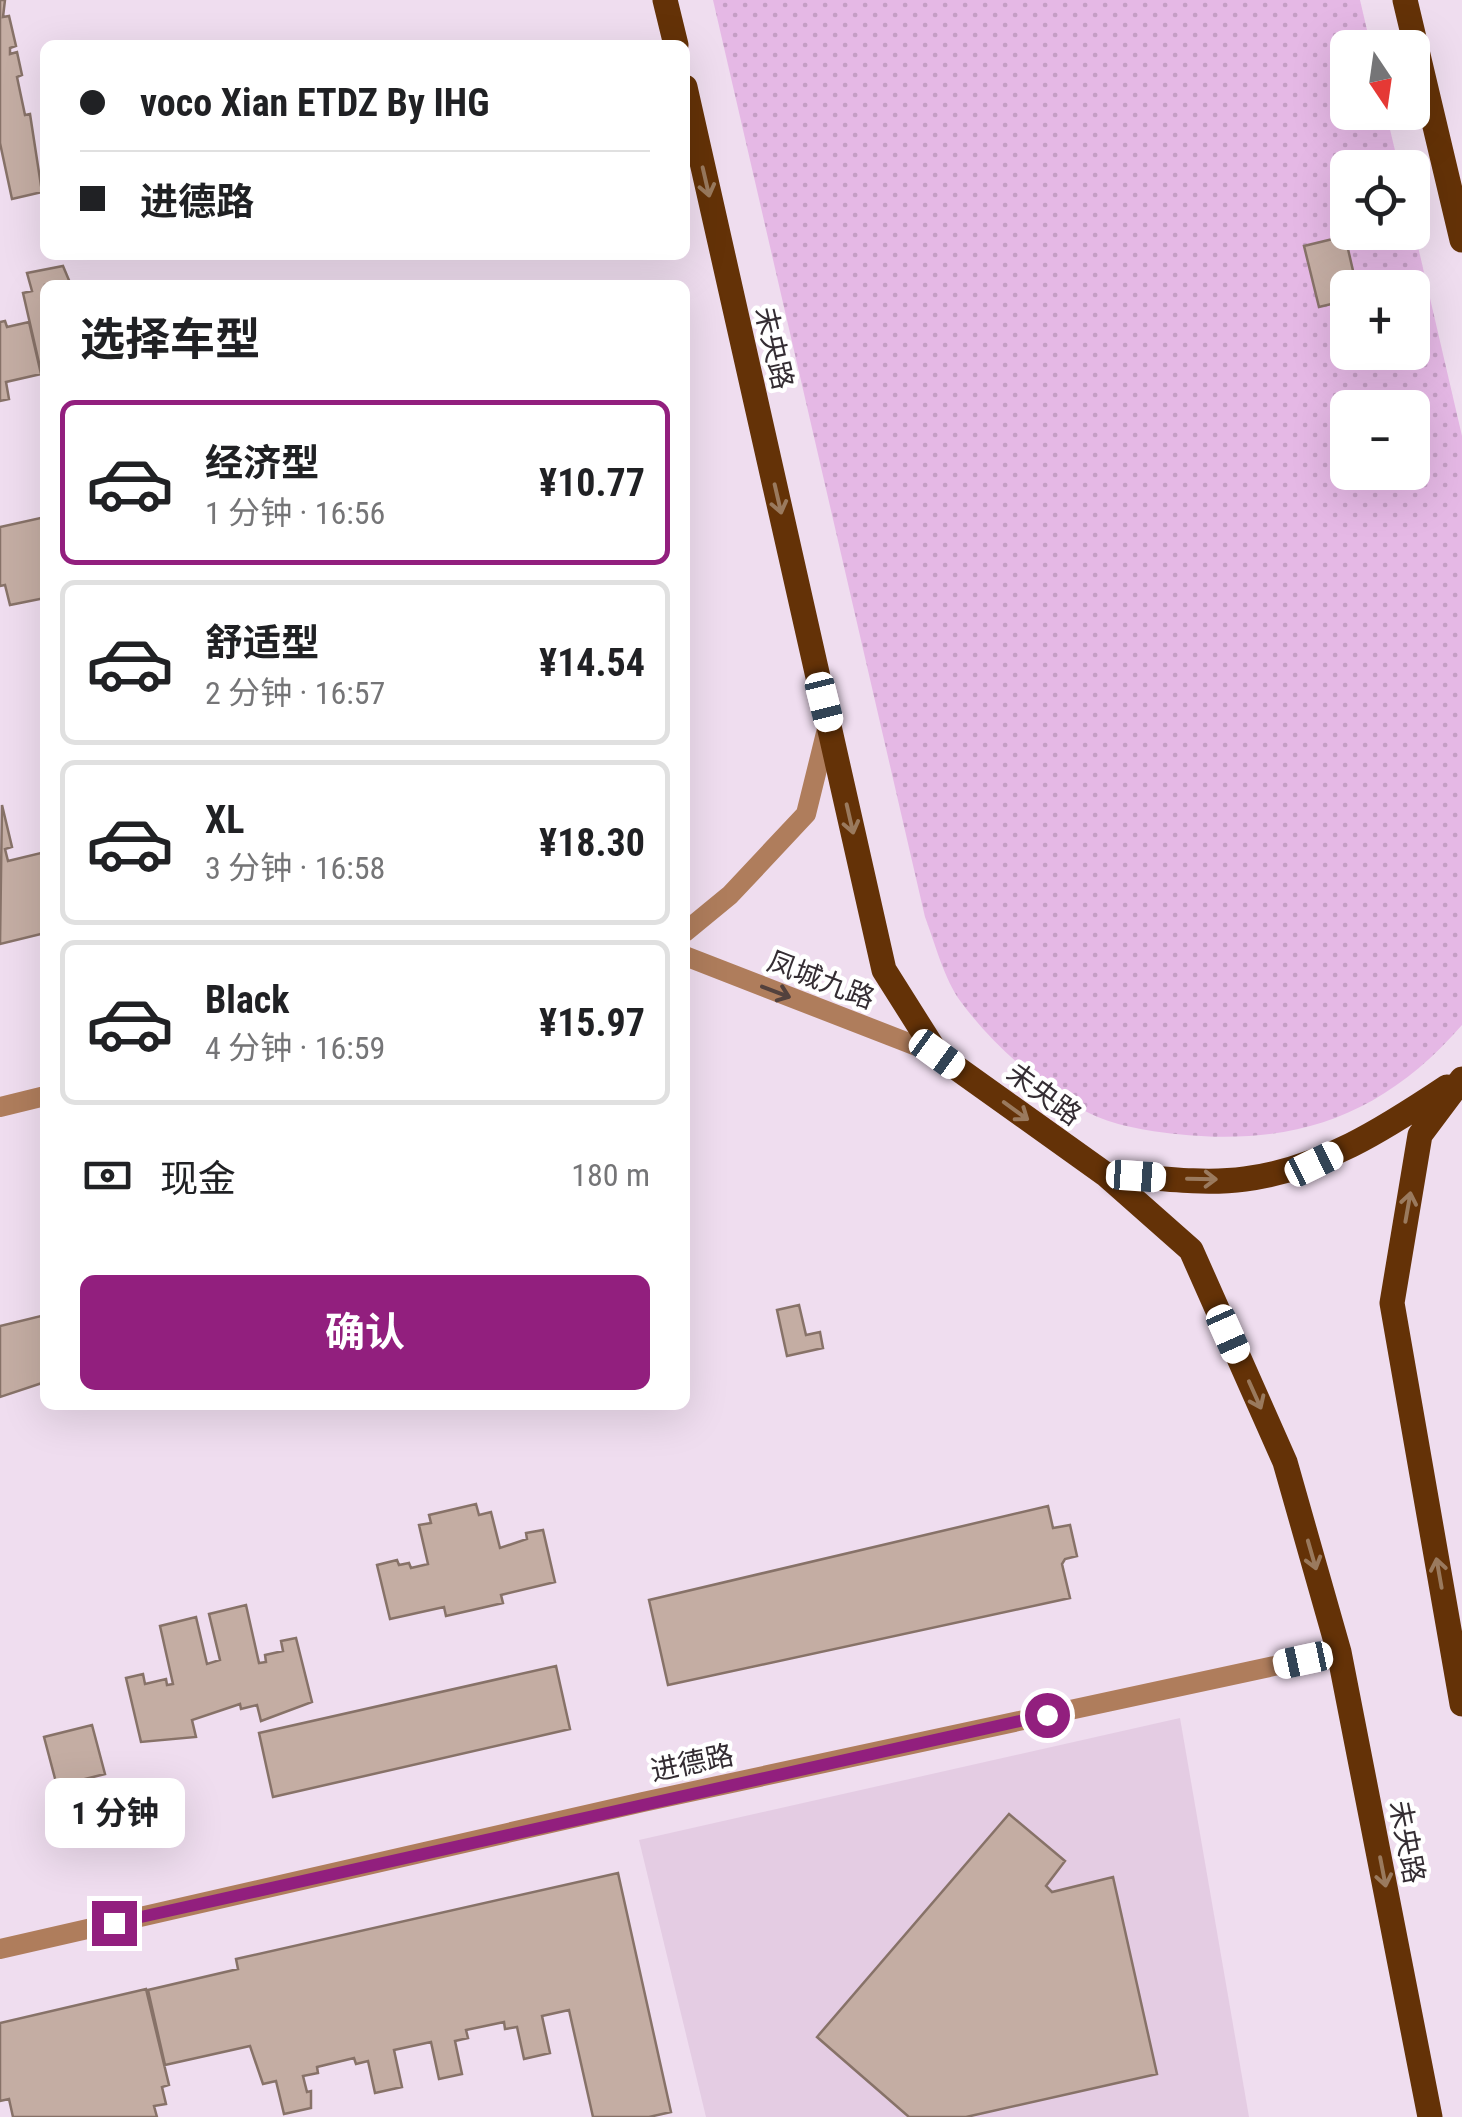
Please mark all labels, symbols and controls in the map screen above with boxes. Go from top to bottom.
north arrow [1330,30,1430,130]
map controls [1330,30,1430,490]
text: voco Xian ETDZ By IHG [140,81,489,125]
button: locate [1330,150,1430,250]
one-way arrow [698,165,717,197]
text: 进德路 [140,180,254,224]
button: + [1330,270,1430,370]
street label: 未央路 [748,303,800,393]
text: 选择车型 [80,313,260,366]
button: − [1330,390,1430,490]
icon: car [85,438,175,528]
text: 经济型 [205,441,319,485]
text: ¥10.77 [539,461,645,505]
one-way arrow [770,482,788,514]
text: 1 分钟 · 16:56 [205,494,385,532]
icon: car [85,618,175,708]
text: 舒适型 [205,621,319,665]
text: ¥14.54 [539,641,645,685]
car [802,669,846,735]
text: 2 分钟 · 16:57 [205,674,385,712]
icon: car [85,798,175,888]
text: XL [205,798,244,842]
one-way arrow [842,802,861,834]
text: ¥18.30 [539,821,645,865]
text: 3 分钟 · 16:58 [205,849,385,887]
street label: 凤城九路 [763,945,879,1015]
icon: car [85,978,175,1068]
text: Black [205,978,289,1022]
one-way arrow [760,984,791,1002]
text: ¥15.97 [539,1001,645,1045]
car [904,1024,970,1084]
text: 4 分钟 · 16:59 [205,1029,385,1067]
street label: 未央路 [1000,1056,1088,1132]
one-way arrow [1002,1100,1030,1121]
car [1280,1137,1348,1191]
icon: cash [80,1148,135,1203]
text: 180 m [571,1156,650,1194]
text: 现金 [160,1157,236,1201]
car [1105,1159,1167,1193]
one-way arrow [1186,1170,1218,1188]
one-way arrow [1399,1191,1418,1224]
button: 确认 [80,1275,650,1390]
car [1202,1300,1254,1368]
one-way arrow [1247,1379,1265,1410]
one-way arrow [1304,1539,1322,1571]
one-way arrow [1429,1557,1448,1590]
car [1271,1639,1335,1681]
route start [1025,1693,1070,1738]
street label: 进德路 [647,1738,737,1788]
callout: 1 分钟 [44,1778,184,1848]
text: 1 分钟 [71,1794,159,1832]
street label: 未央路 [1383,1798,1431,1886]
one-way arrow [1374,1855,1393,1887]
route end [92,1901,137,1946]

